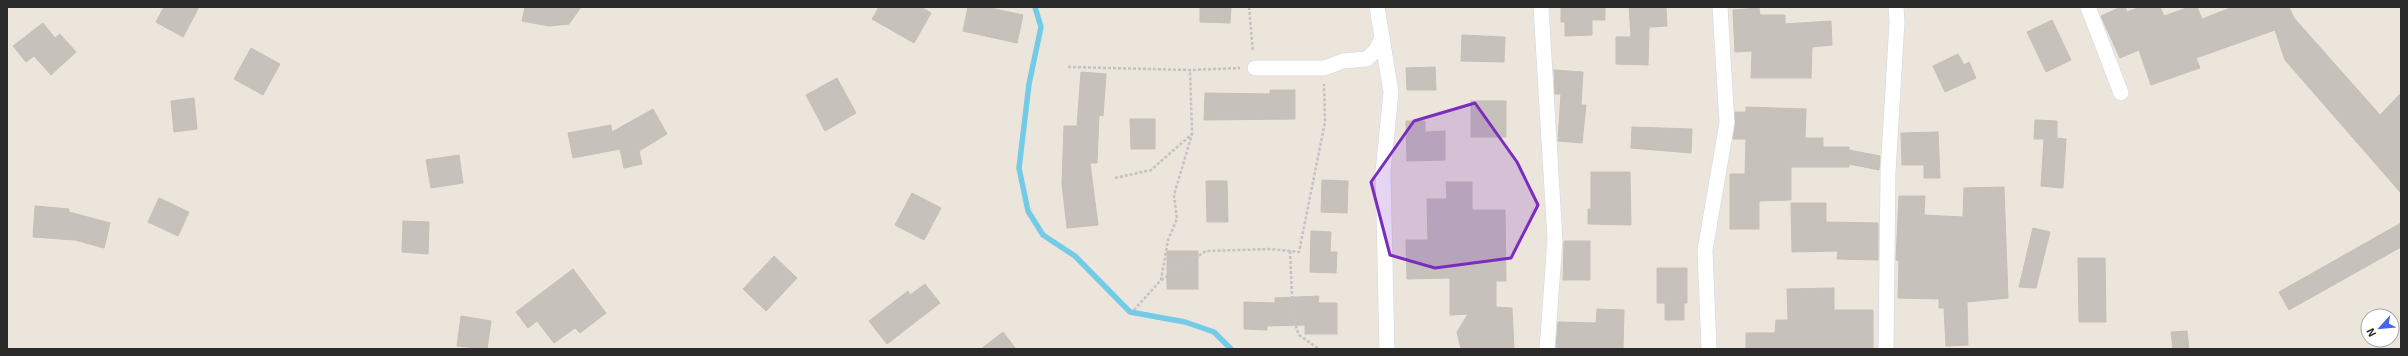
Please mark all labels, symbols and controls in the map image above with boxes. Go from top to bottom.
north arrow [2360,308,2400,348]
text: N [2363,326,2378,339]

